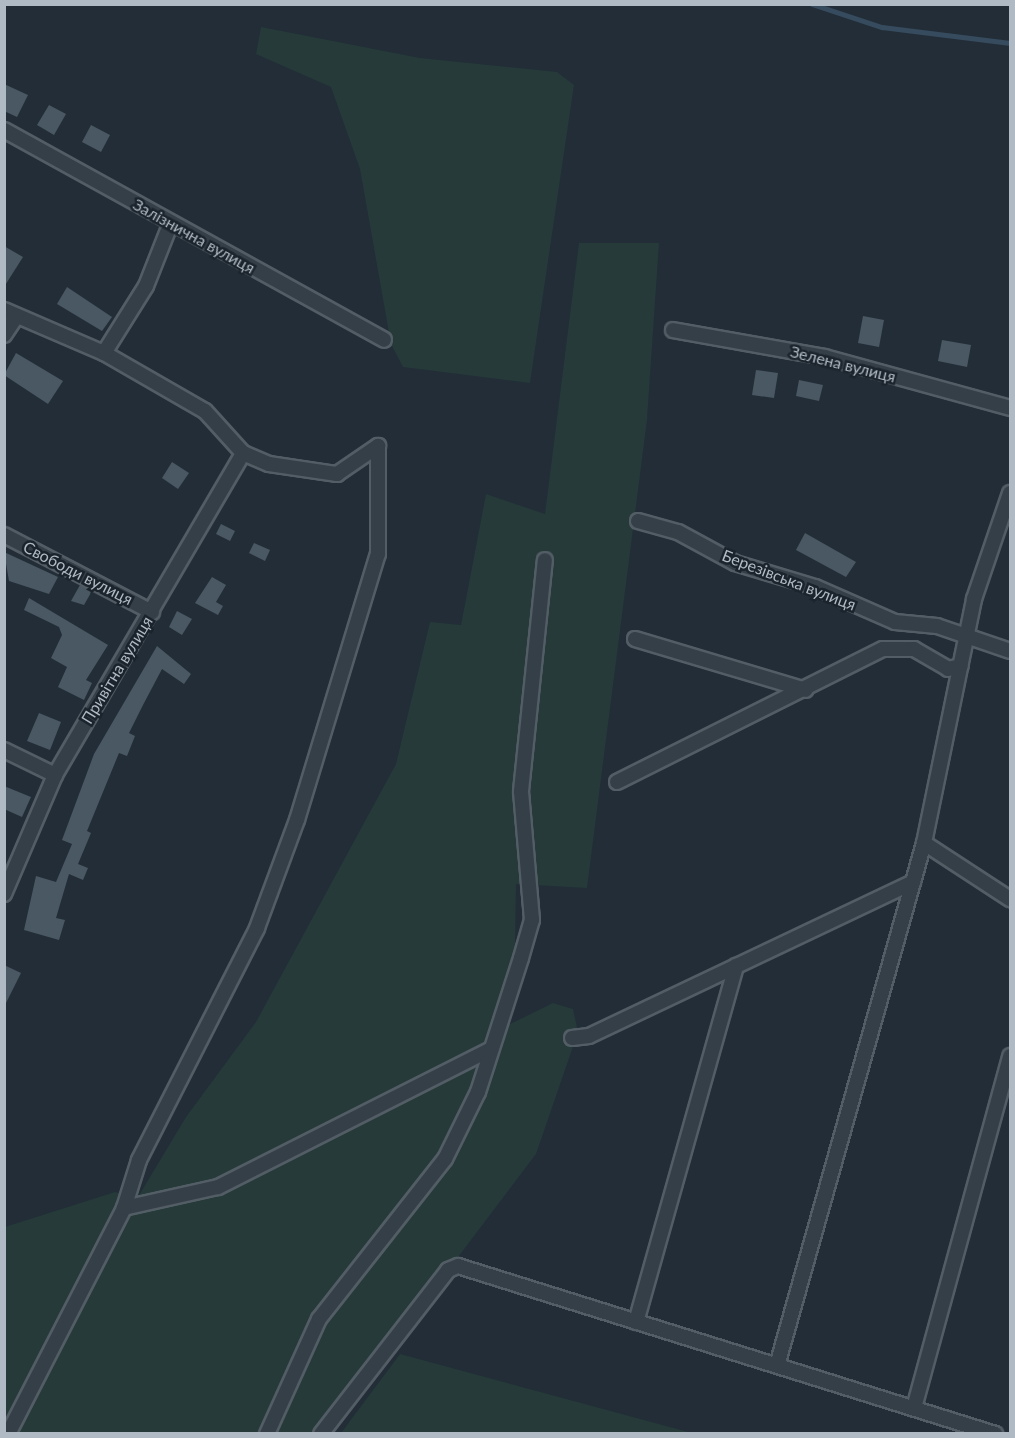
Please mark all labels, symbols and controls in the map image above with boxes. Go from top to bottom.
street label: Залізнична вулиця [130,195,258,277]
street label: Зелена вулиця [788,342,898,386]
street label: Свободи вулиця [20,537,136,609]
street label: Березівська вулиця [719,546,859,614]
street label: Привітна вулиця [77,613,157,727]

